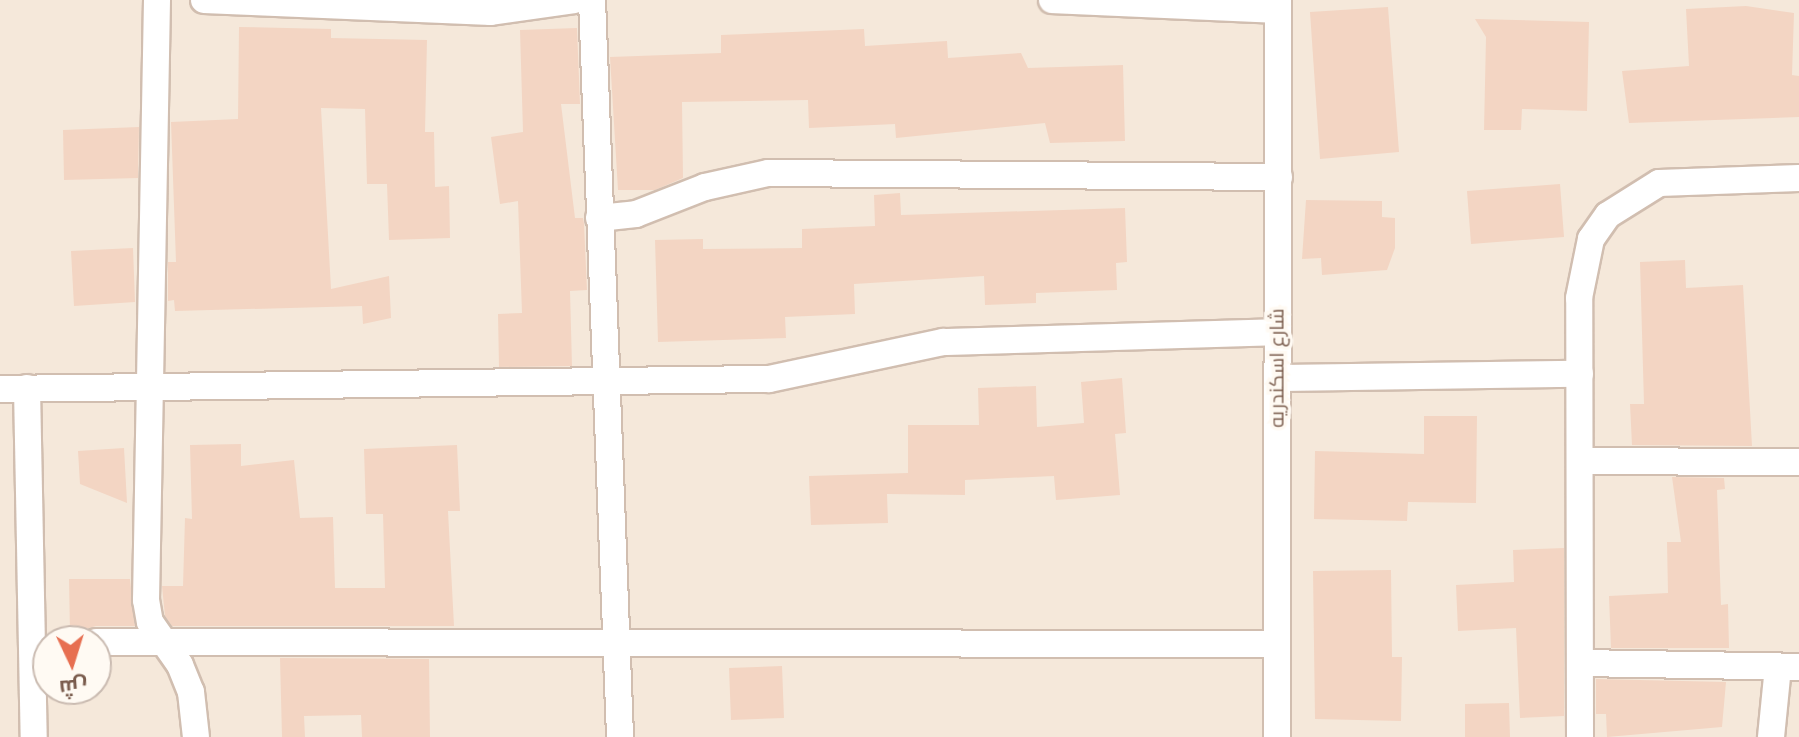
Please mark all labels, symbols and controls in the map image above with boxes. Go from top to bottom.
street label: شارع اسكندريه [1266,308,1290,428]
north arrow [32,625,112,705]
text: ش [59,673,89,701]

